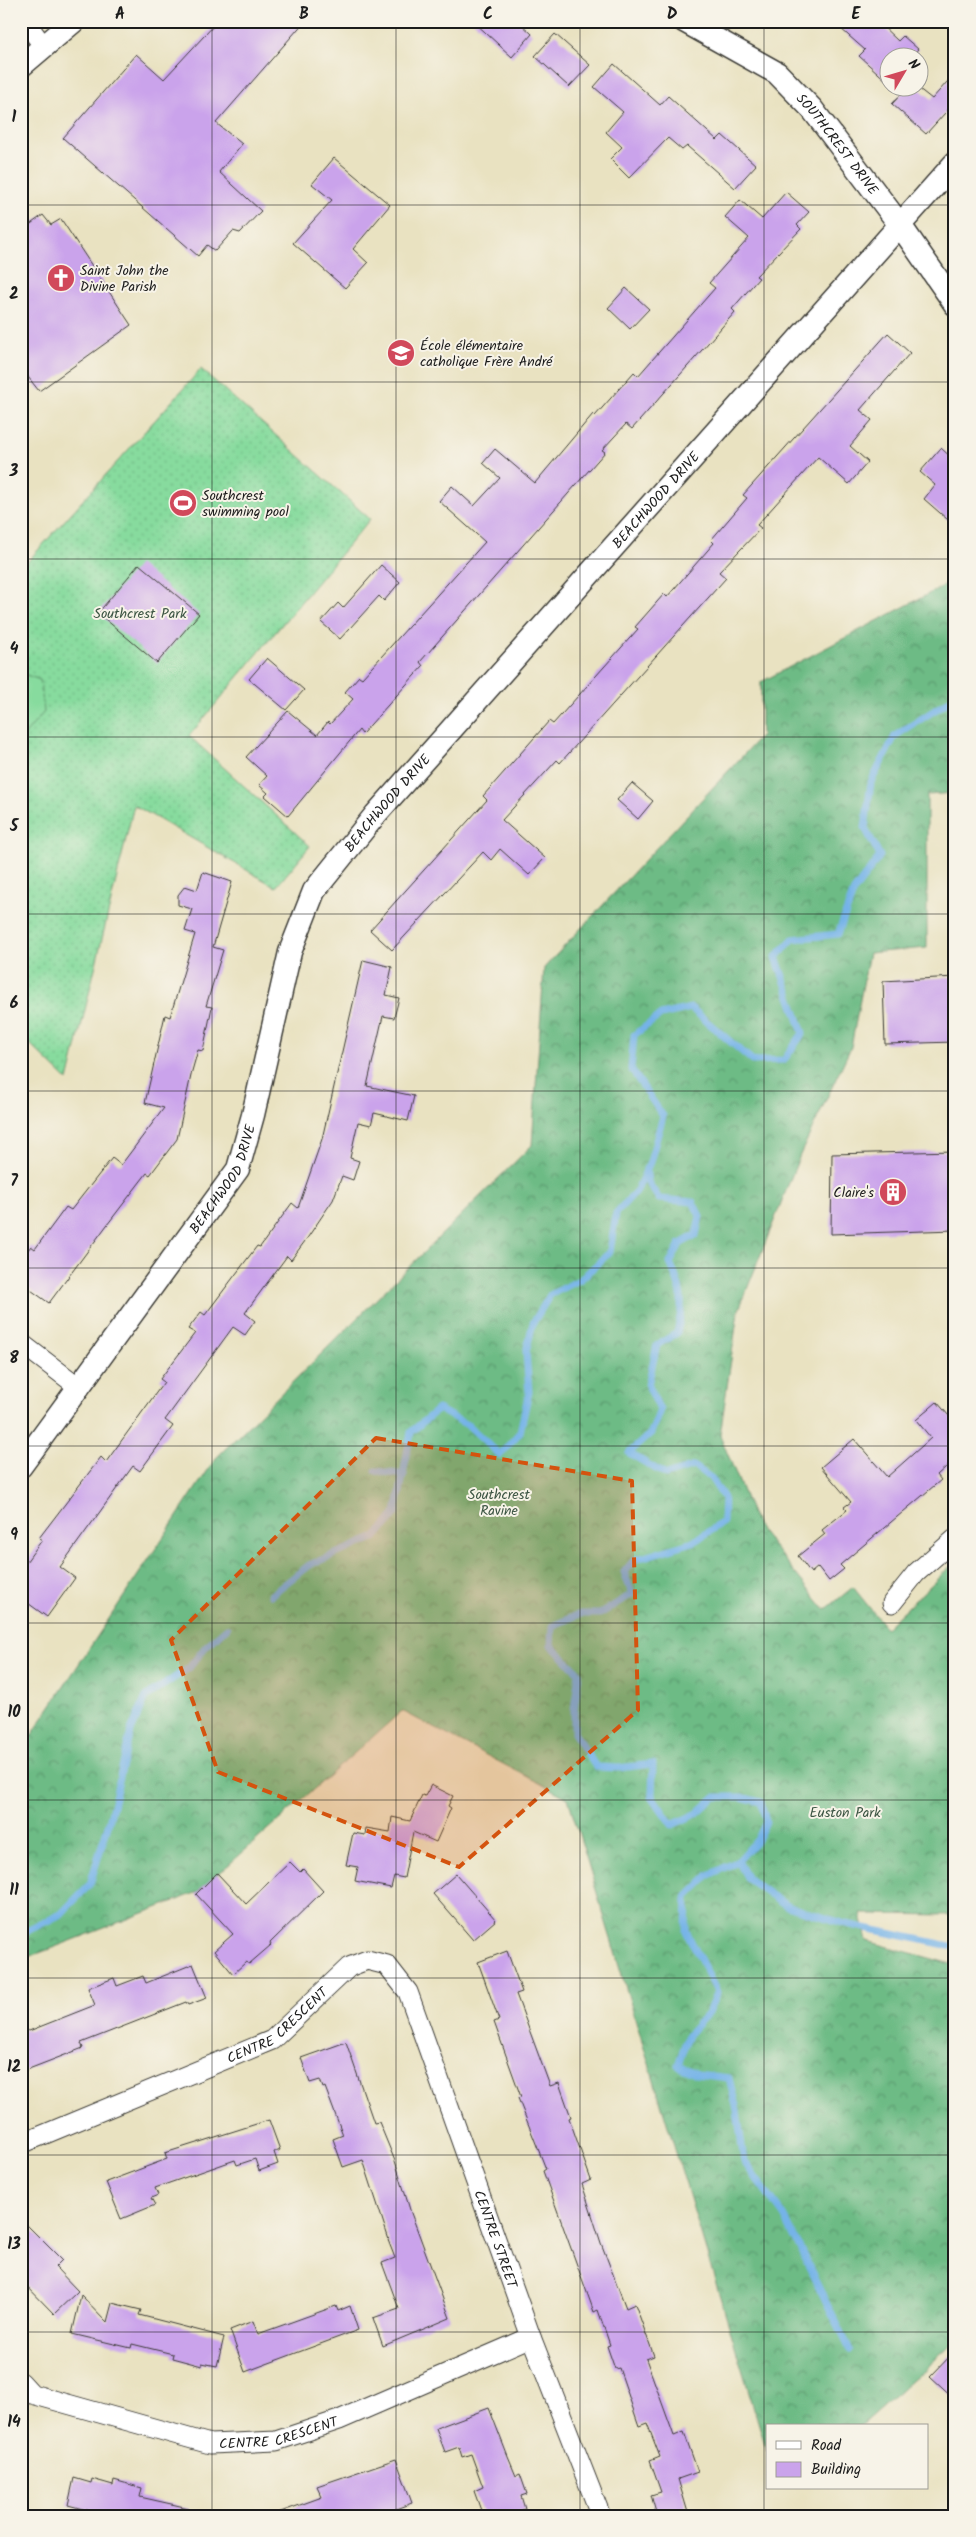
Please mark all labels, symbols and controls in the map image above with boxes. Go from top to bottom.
text: A [115,2,125,27]
text: B [299,2,309,27]
text: C [483,2,493,27]
text: D [667,2,678,27]
text: E [852,2,862,27]
north arrow [878,48,928,98]
text: N [902,54,925,75]
street label: SOUTHCREST DRIVE [790,89,884,201]
text: 1 [12,105,17,130]
place label: Saint John the Divine Parish [80,260,169,298]
church icon: Saint John the Divine Parish [46,263,76,293]
text: 2 [9,282,19,307]
place label: École élémentaire catholique Frère André [420,335,553,373]
school or university icon: École élémentaire catholique Frère André [386,338,416,368]
street label: BEACHWOOD DRIVE [607,446,706,554]
text: 3 [9,459,19,484]
place label: Southcrest swimming pool [202,485,289,523]
sports icon: Southcrest swimming pool [168,488,198,518]
park label: Southcrest Park [94,603,187,625]
text: 4 [10,637,19,662]
street label: BEACHWOOD DRIVE [339,749,437,857]
text: 5 [9,814,20,839]
text: 6 [10,991,19,1016]
street label: BEACHWOOD DRIVE [184,1121,262,1239]
text: 7 [10,1169,18,1194]
building icon: Claire's [878,1177,908,1207]
place label: Claire's [833,1182,874,1204]
text: 8 [9,1346,19,1371]
park label: Southcrest Ravine [468,1484,531,1522]
text: 9 [10,1523,18,1548]
text: 10 [7,1700,21,1725]
park label: Euston Park [809,1802,881,1824]
text: 11 [9,1878,19,1903]
street label: CENTRE CRESCENT [223,1981,334,2070]
text: 12 [7,2055,21,2080]
street label: CENTRE STREET [467,2187,523,2293]
text: 13 [7,2232,21,2257]
text: 14 [7,2410,21,2435]
street label: CENTRE CRESCENT [219,2411,342,2456]
legend [766,2424,928,2490]
text: Road [811,2434,842,2458]
text: Building [811,2458,861,2482]

